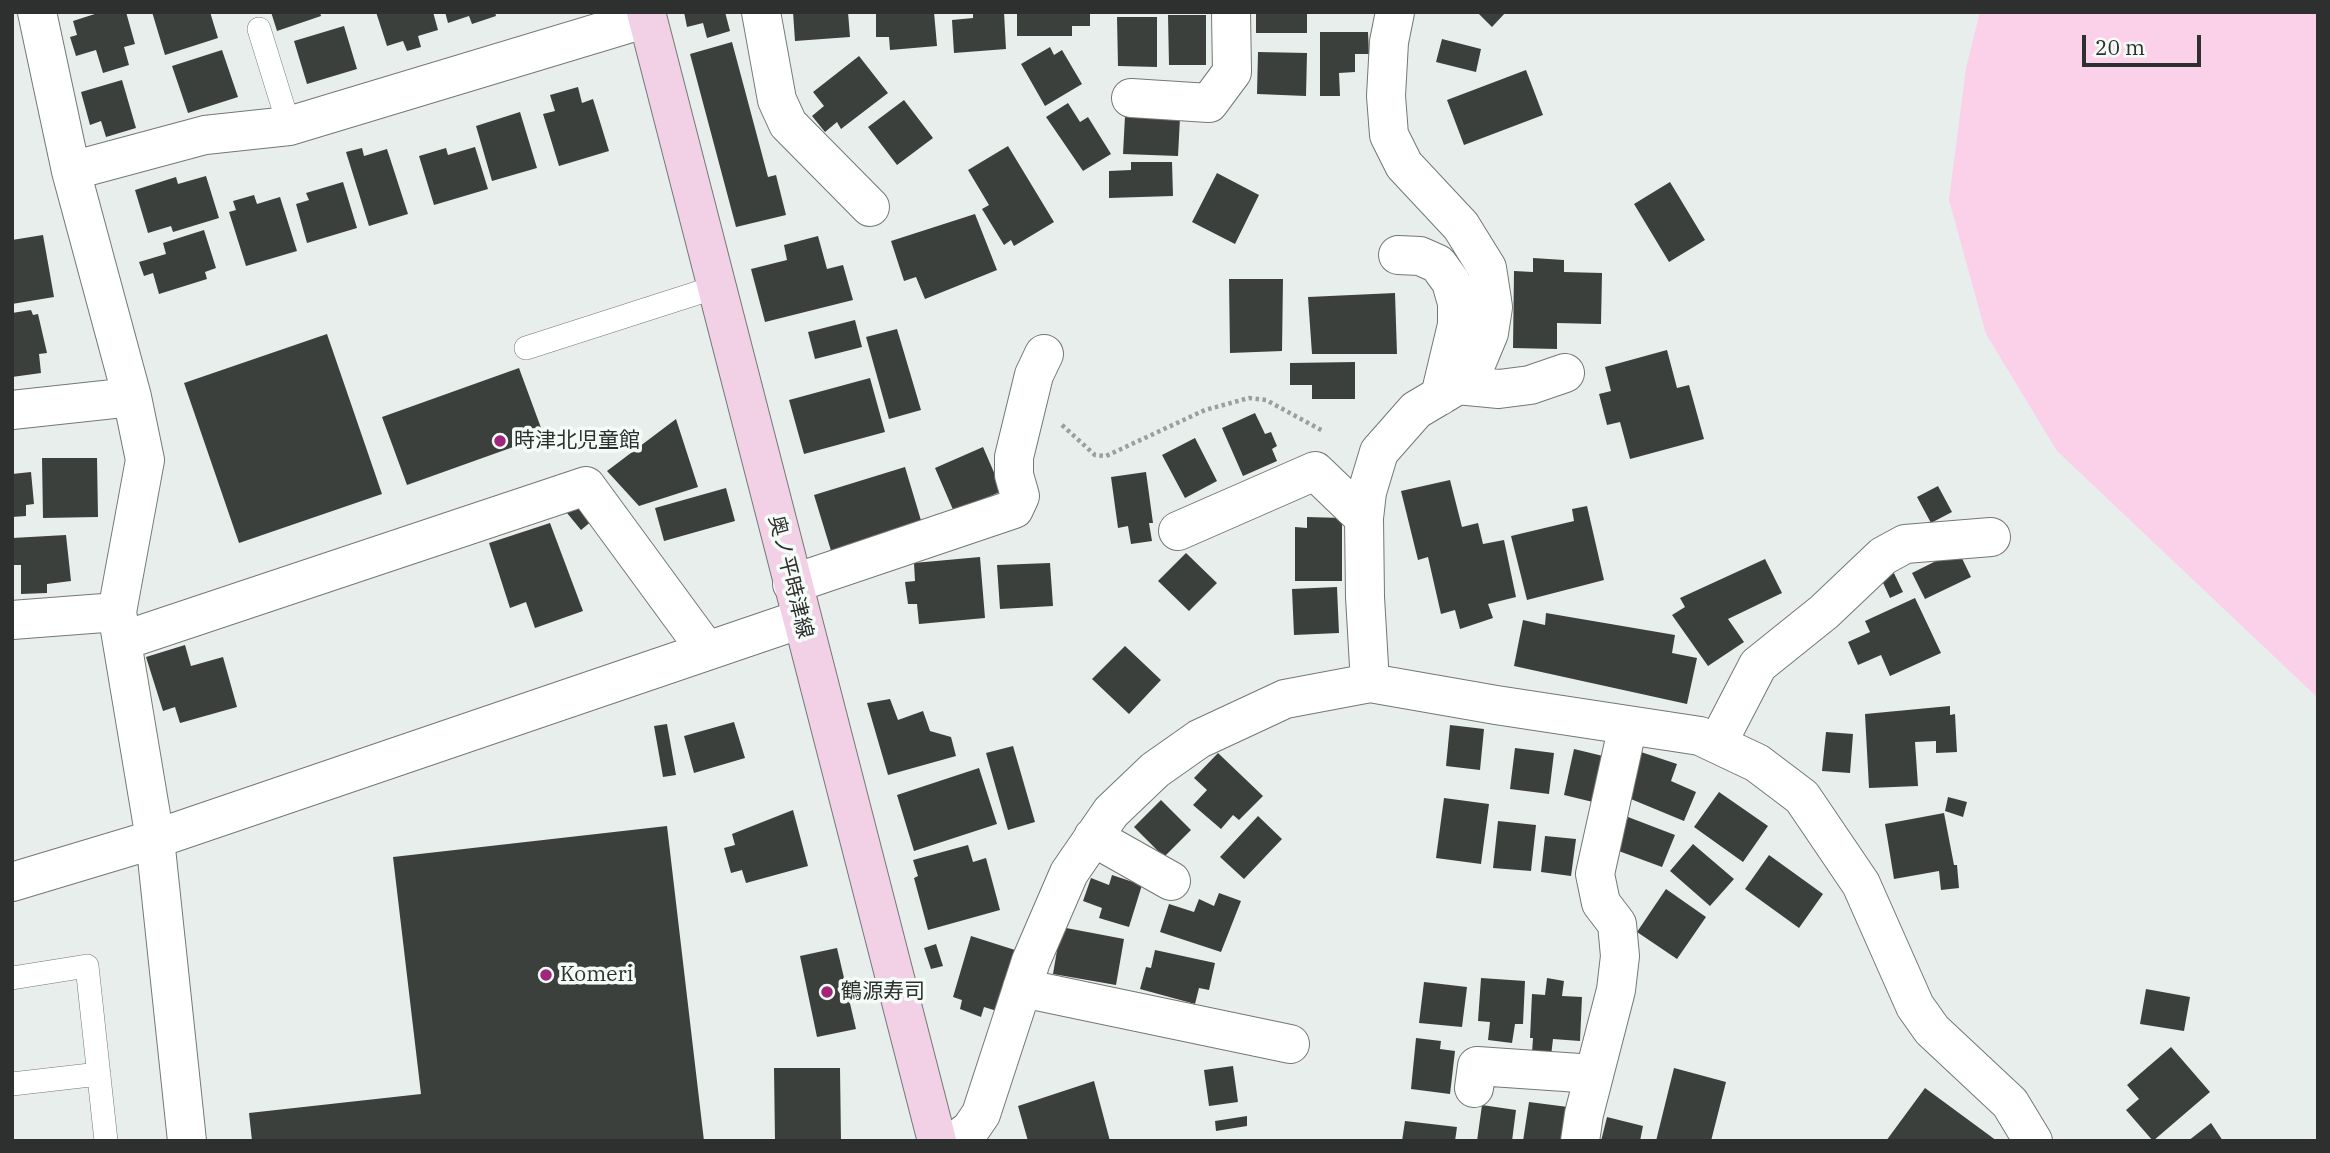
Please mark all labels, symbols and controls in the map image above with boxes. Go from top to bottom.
scale bar [2085,21,2204,65]
text: 20 m [2095,33,2145,61]
place label: 時津北児童館 [514,428,640,454]
marker: 時津北児童館 [492,433,508,449]
street label: 奥ノ平時津線 [763,513,817,641]
place label: Komeri [560,962,633,988]
marker: Komeri [538,967,554,983]
place label: 鶴源寿司 [841,979,925,1005]
marker: 鶴源寿司 [819,984,835,1000]

